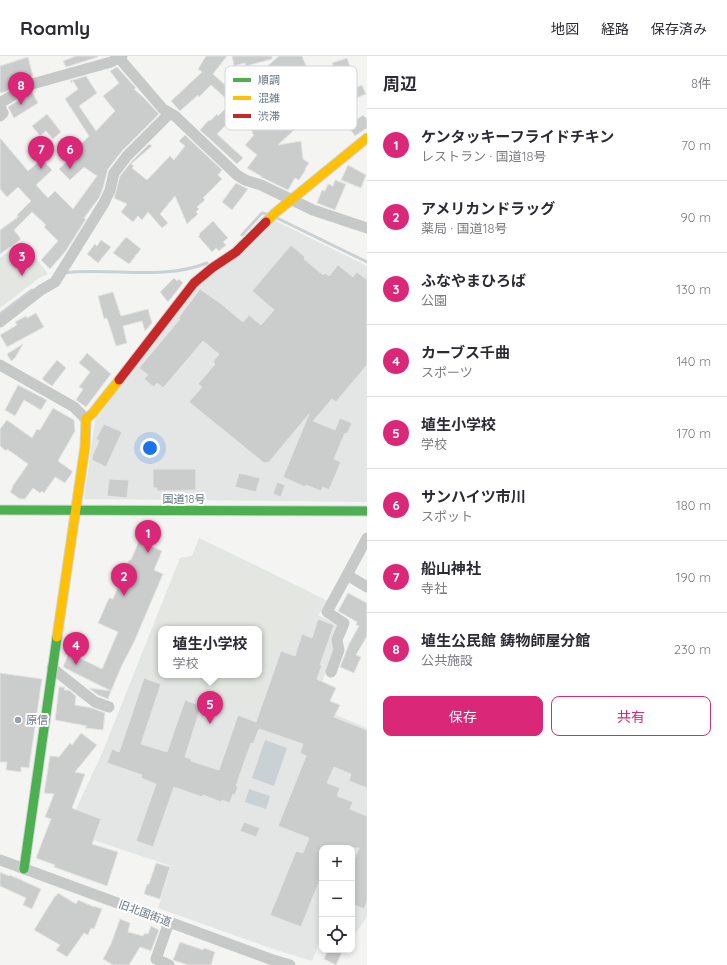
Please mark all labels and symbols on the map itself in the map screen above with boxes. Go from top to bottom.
legend [225,66,357,130]
pin: 8 [8,72,34,105]
text: 順調 [258,73,280,87]
text: 混雑 [258,91,280,105]
text: 渋滞 [258,109,280,123]
pin: 7 [28,136,54,169]
pin: 6 [57,136,83,169]
pin: 3 [9,243,35,276]
your location [140,438,160,458]
street label: 国道18号 [162,492,206,506]
pin: 1 [135,520,161,553]
pin: 2 [111,563,137,596]
pin: 4 [63,632,89,665]
pin: 5 [197,691,223,724]
place label: 原信 [26,713,48,727]
marker: 原信 [13,715,23,725]
street label: 旧北国街道 [117,897,173,929]

